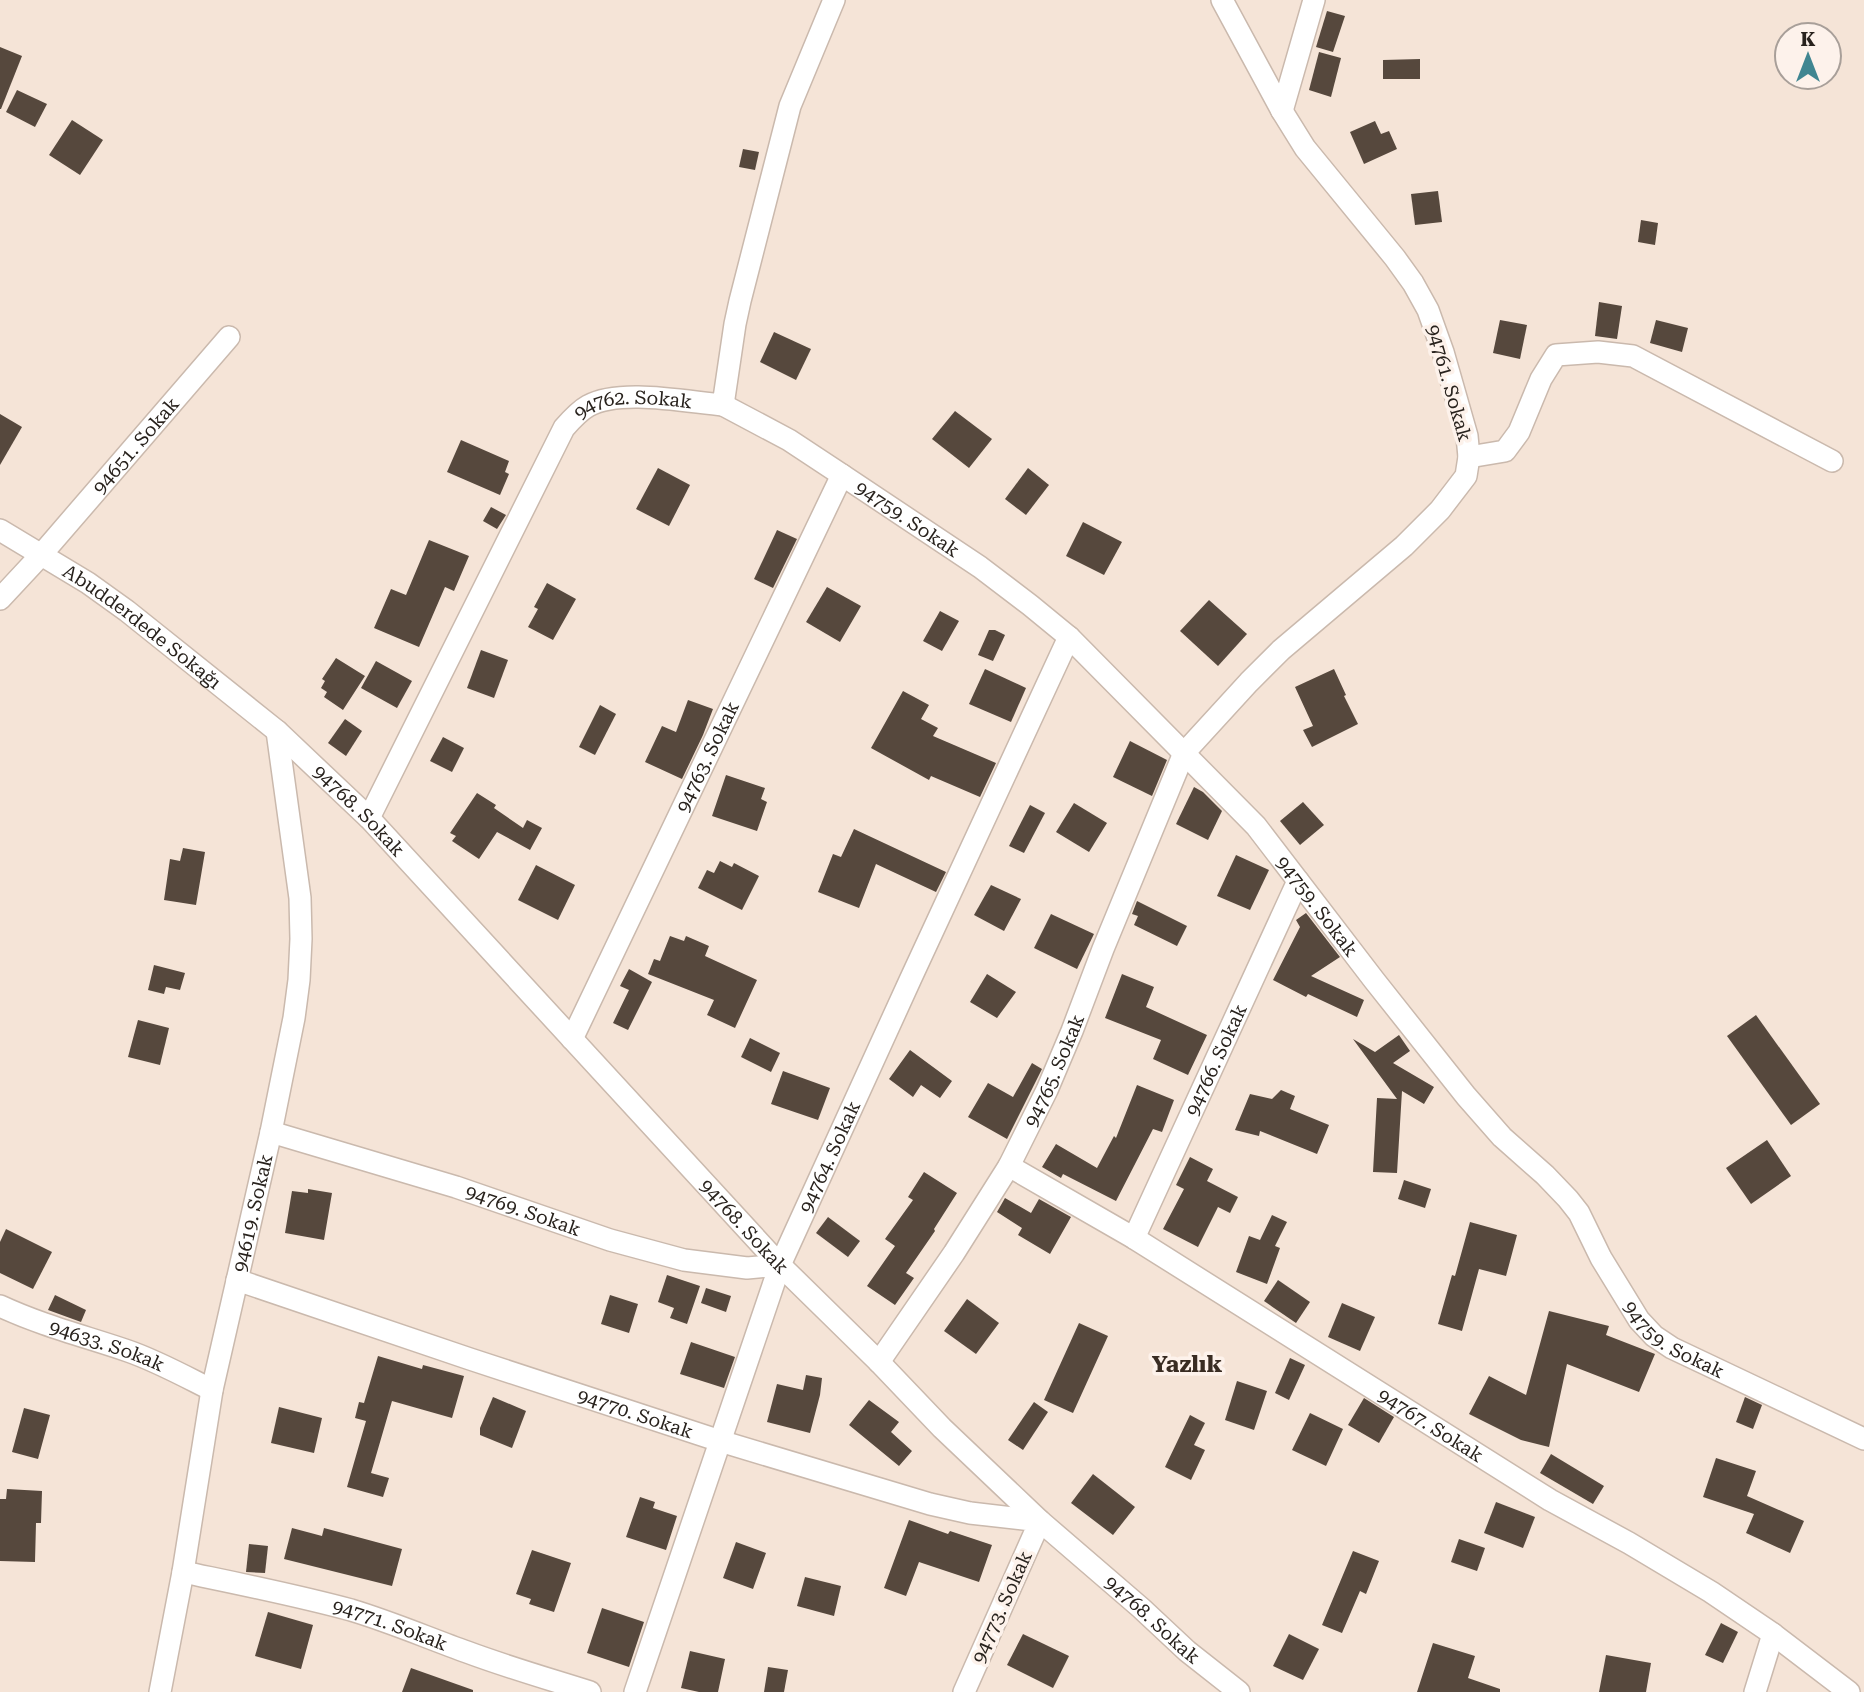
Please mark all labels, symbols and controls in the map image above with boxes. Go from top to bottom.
north arrow [1773,21,1843,91]
text: K [1801,28,1816,51]
street label: 94761. Sokak [1421,322,1477,444]
street label: 94762. Sokak [569,385,693,424]
street label: 94651. Sokak [88,392,184,498]
street label: 94759. Sokak [851,476,964,562]
street label: Abudderdede Sokağı [59,559,226,693]
street label: 94763. Sokak [671,697,744,816]
street label: 94768. Sokak [308,760,410,861]
street label: 94759. Sokak [1272,851,1363,961]
street label: 94766. Sokak [1180,1000,1251,1119]
street label: 94765. Sokak [1019,1011,1089,1130]
street label: 94764. Sokak [794,1097,865,1216]
street label: 94619. Sokak [228,1152,277,1274]
street label: 94768. Sokak [695,1174,793,1278]
street label: 94769. Sokak [462,1180,584,1241]
street label: 94759. Sokak [1619,1297,1728,1383]
street label: 94633. Sokak [46,1315,168,1376]
district label: Yazlık [1152,1351,1222,1378]
street label: 94767. Sokak [1374,1383,1488,1467]
street label: 94770. Sokak [574,1384,696,1443]
street label: 94773. Sokak [967,1547,1037,1667]
street label: 94768. Sokak [1100,1570,1205,1668]
street label: 94771. Sokak [330,1594,451,1655]

